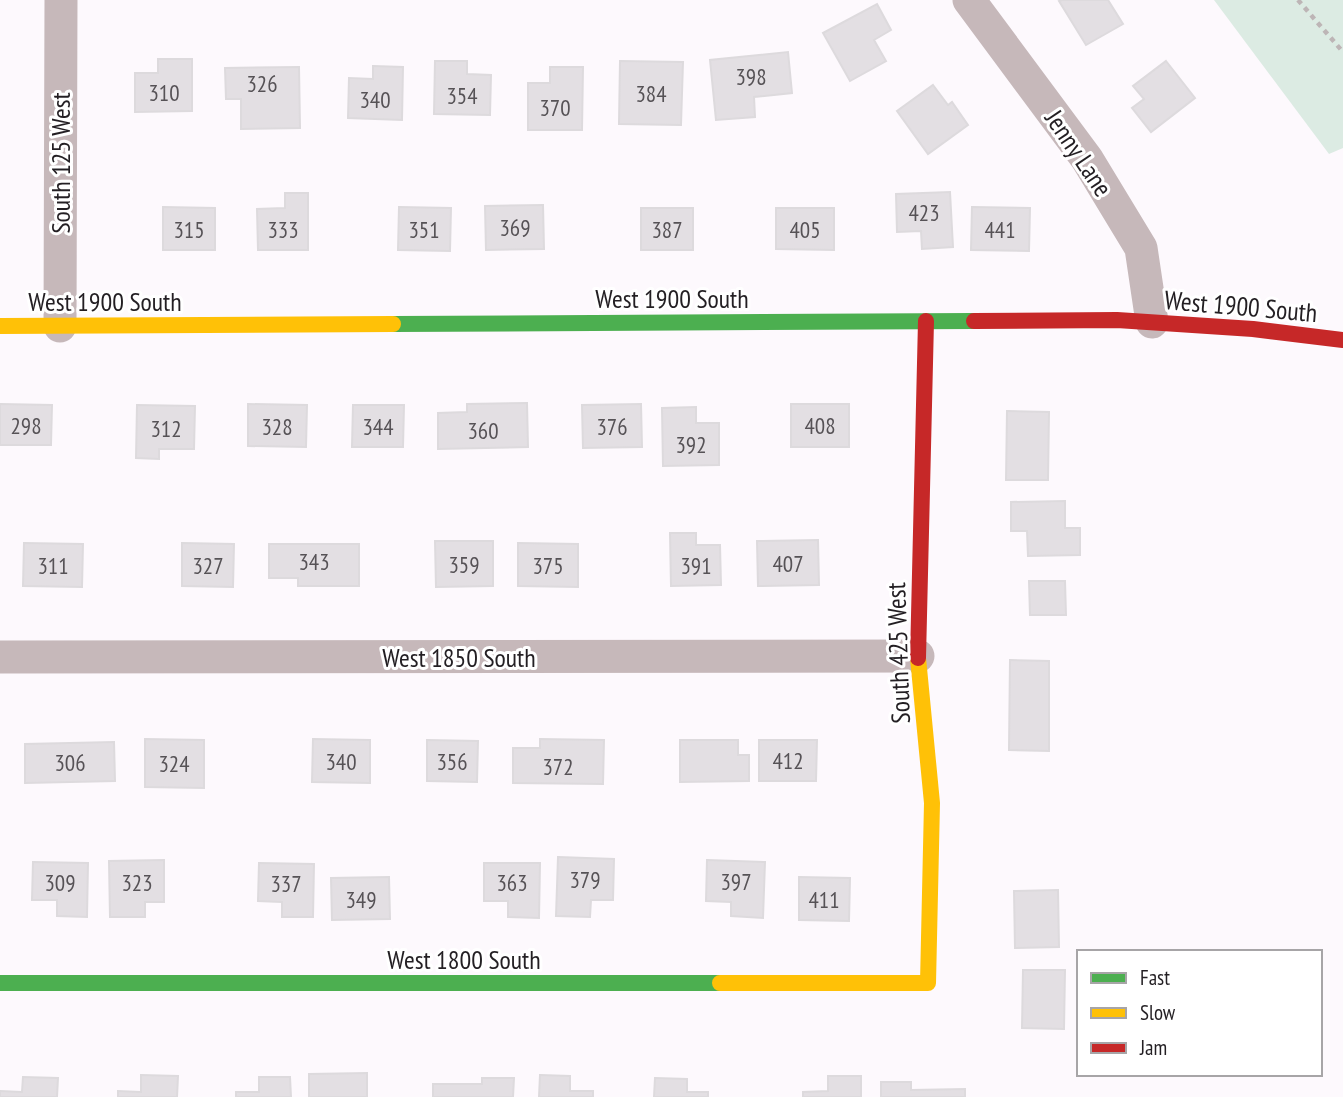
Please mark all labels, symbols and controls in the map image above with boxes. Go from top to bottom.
house number: 398 [735,62,767,91]
house number: 326 [246,69,278,98]
house number: 310 [148,78,180,107]
house number: 384 [635,79,667,108]
house number: 354 [446,81,478,110]
house number: 340 [359,85,391,114]
street label: South 125 West [44,92,77,234]
house number: 370 [539,93,571,122]
street label: Jenny Lane [1038,103,1120,203]
house number: 423 [908,198,940,227]
house number: 369 [499,213,531,242]
house number: 315 [173,215,205,244]
house number: 333 [267,215,299,244]
house number: 351 [408,215,440,244]
house number: 387 [651,215,683,244]
house number: 405 [789,215,821,244]
house number: 441 [984,215,1016,244]
street label: West 1900 South [595,282,749,315]
street label: West 1900 South [1163,283,1319,329]
street label: West 1900 South [28,285,182,318]
house number: 298 [10,411,42,440]
house number: 408 [804,411,836,440]
house number: 328 [261,412,293,441]
house number: 344 [362,412,394,441]
house number: 376 [596,412,628,441]
house number: 312 [150,414,182,443]
house number: 360 [467,416,499,445]
house number: 392 [675,430,707,459]
house number: 343 [298,547,330,576]
house number: 407 [772,549,804,578]
house number: 359 [448,550,480,579]
house number: 311 [37,551,69,580]
house number: 327 [192,551,224,580]
house number: 375 [532,551,564,580]
house number: 391 [680,551,712,580]
street label: South 425 West [879,582,917,724]
street label: West 1850 South [382,641,536,674]
house number: 412 [772,746,804,775]
house number: 340 [325,747,357,776]
house number: 356 [436,747,468,776]
house number: 306 [54,748,86,777]
house number: 324 [158,749,190,778]
house number: 372 [542,752,574,781]
house number: 379 [569,865,601,894]
house number: 397 [720,867,752,896]
house number: 309 [44,868,76,897]
house number: 323 [121,868,153,897]
house number: 363 [496,868,528,897]
house number: 337 [270,869,302,898]
house number: 349 [345,885,377,914]
house number: 411 [808,885,840,914]
street label: West 1800 South [387,943,541,976]
legend [1077,950,1322,1076]
text: Fast [1140,964,1170,991]
text: Slow [1140,999,1176,1026]
text: Jam [1139,1034,1167,1061]

